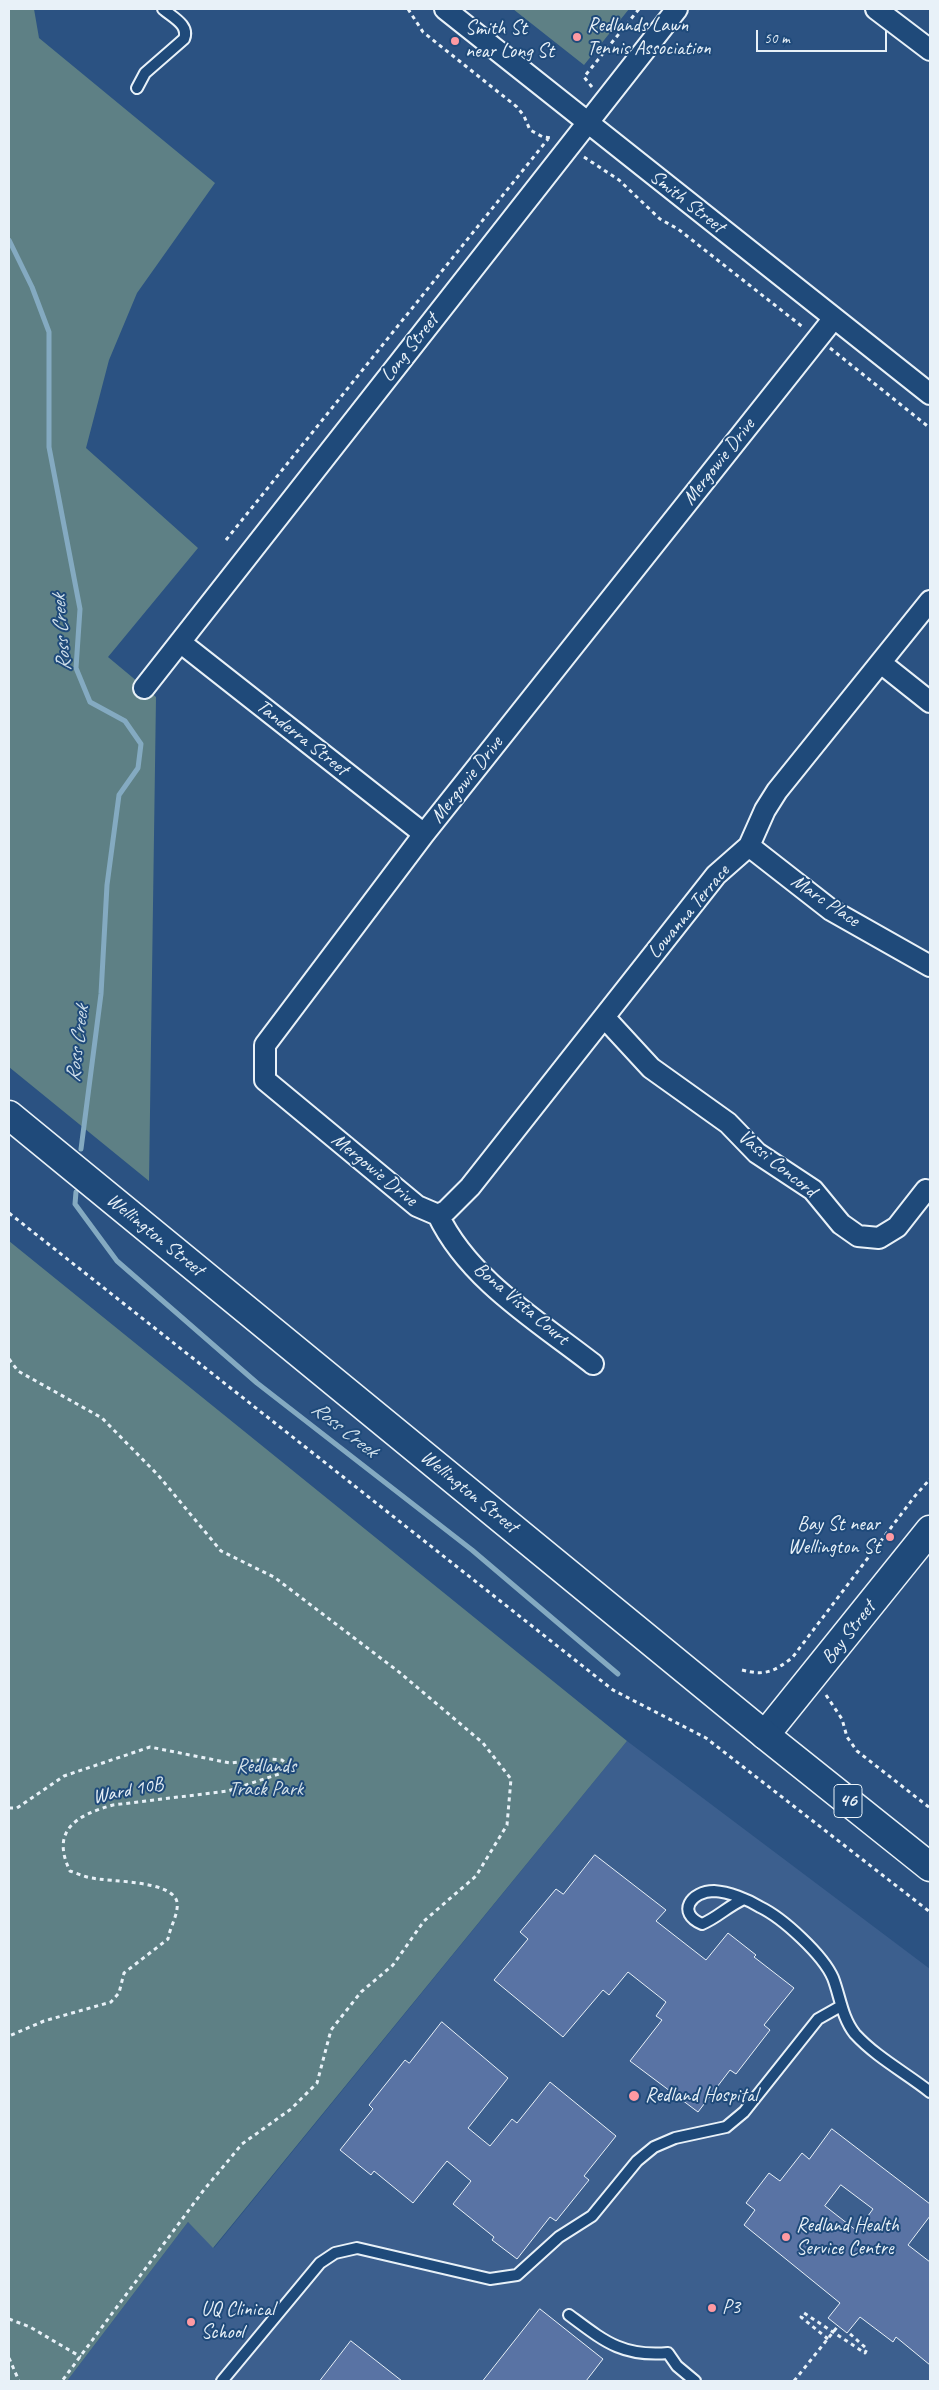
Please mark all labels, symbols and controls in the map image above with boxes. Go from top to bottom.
place label: Redlands Lawn Tennis Association [587,14,711,61]
place label: Smith St near Long St [465,17,554,64]
scale bar [759,20,890,52]
text: 50 m [764,29,790,48]
marker: Redlands Lawn Tennis Association [571,31,583,43]
marker: Smith St near Long St [449,35,461,47]
street label: Smith Street [645,165,729,239]
street label: Long Street [376,309,444,387]
street label: Mergowie Drive [678,414,760,510]
water label: Ross Creek [47,594,77,672]
street label: Tanderra Street [251,695,353,781]
street label: Mergowie Drive [426,732,508,828]
street label: Lowanna Terrace [643,860,735,964]
street label: Marc Place [786,869,864,933]
water label: Ross Creek [61,1004,95,1084]
street label: Vassi Concord [733,1125,821,1203]
street label: Mergowie Drive [326,1128,422,1212]
street label: Wellington Street [101,1188,209,1282]
street label: Bona Vista Court [469,1257,573,1351]
water label: Ross Creek [306,1396,382,1464]
street label: Wellington Street [415,1445,523,1539]
place label: Bay St near Wellington St [788,1513,880,1560]
marker: Bay St near Wellington St [884,1531,896,1543]
street label: Bay Street [817,1596,881,1670]
park label: Redlands Track Park [229,1755,303,1802]
street label: Ward 10B [91,1772,165,1810]
road number: 46 [834,1784,862,1818]
place label: Redland Hospital [645,2084,758,2108]
marker: Redland Hospital [627,2089,641,2103]
place label: Redland Health Service Centre [796,2214,899,2261]
marker: Redland Health Service Centre [780,2231,792,2243]
place label: P3 [722,2296,740,2320]
place label: UQ Clinical School [201,2298,275,2345]
marker: P3 [706,2302,718,2314]
marker: UQ Clinical School [185,2316,197,2328]

